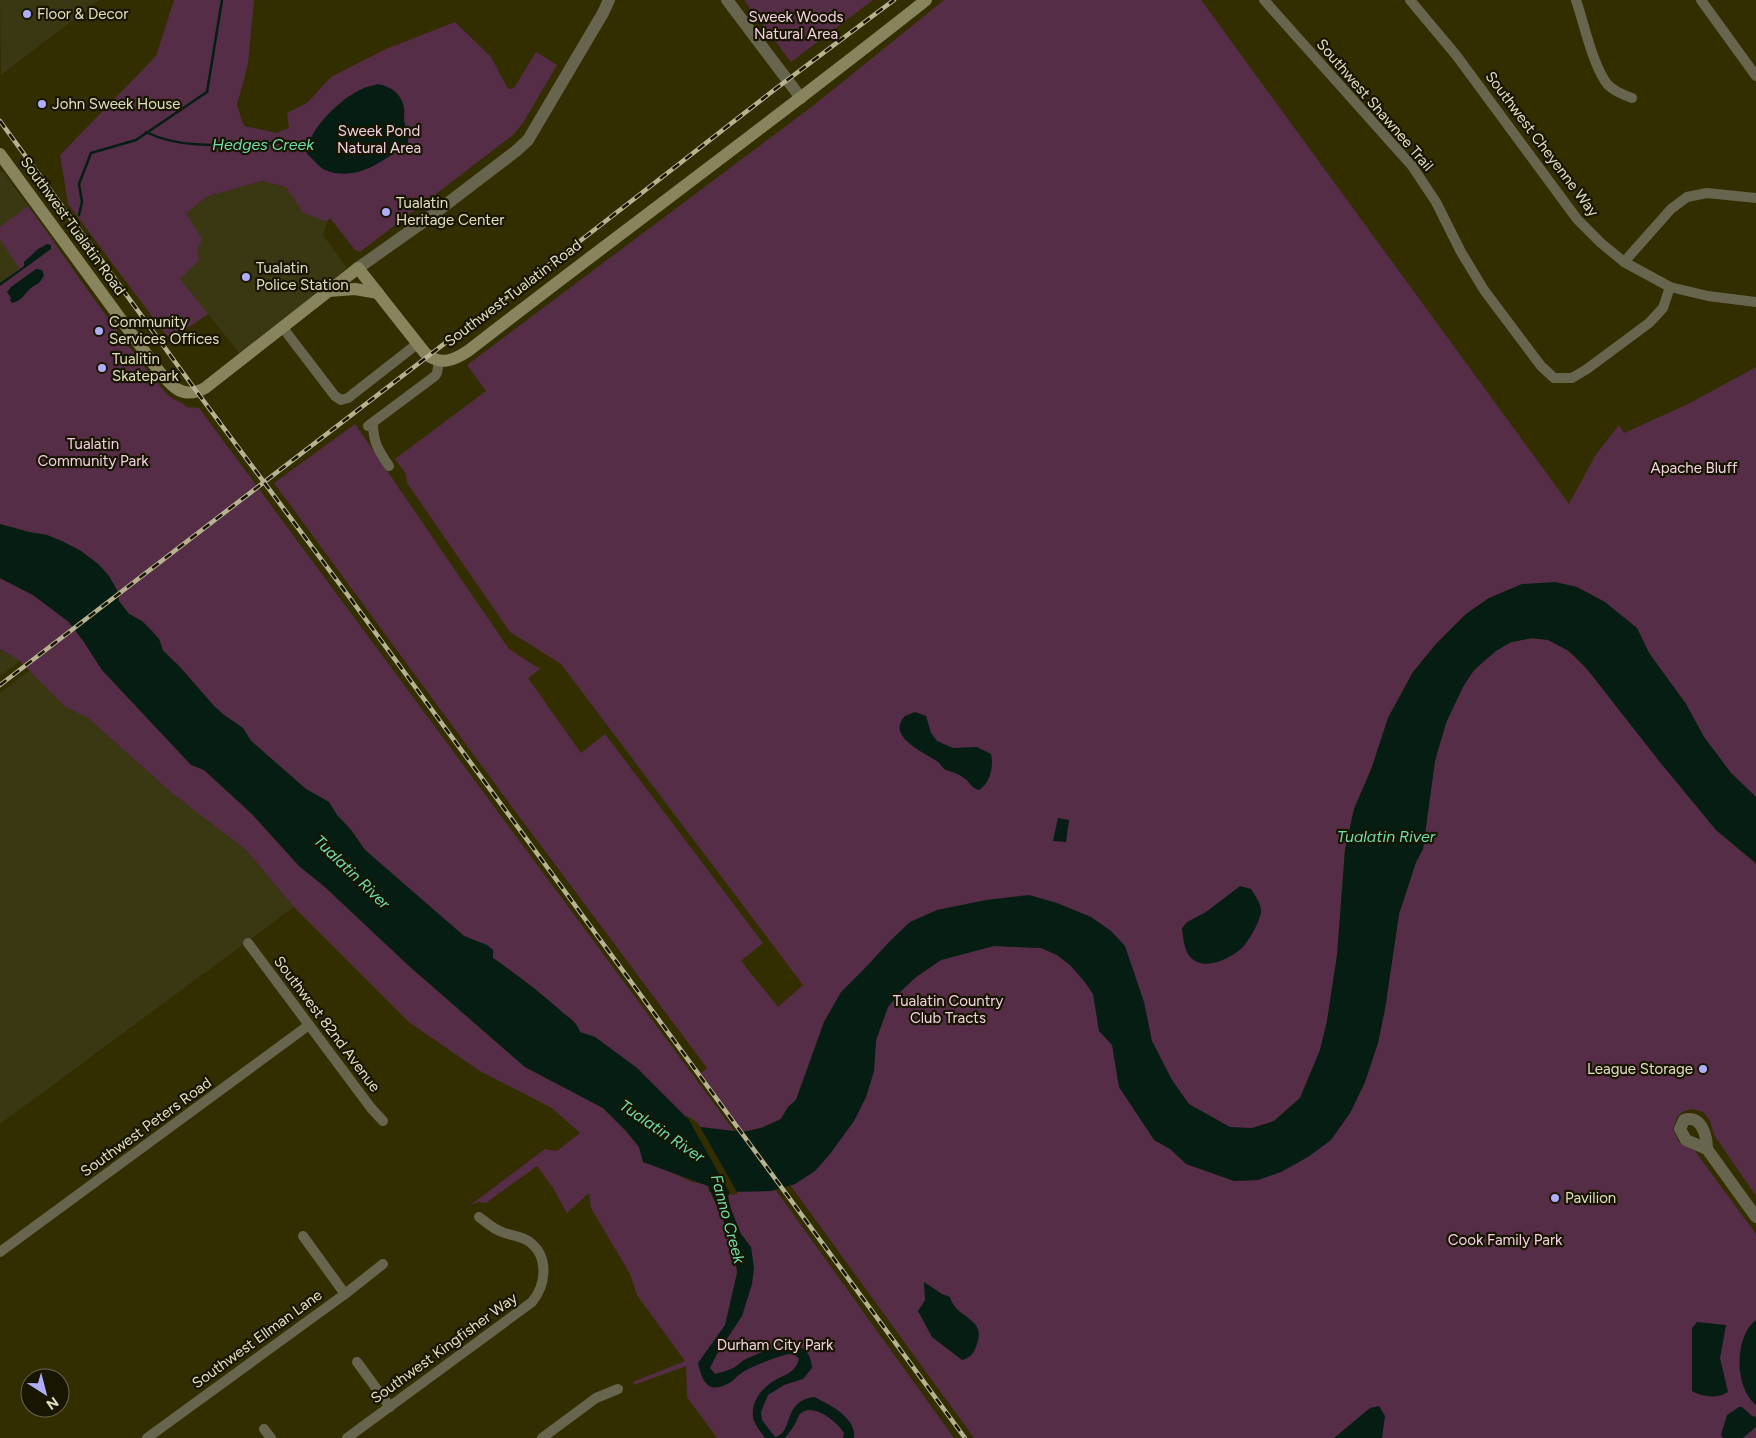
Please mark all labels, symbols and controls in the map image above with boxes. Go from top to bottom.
place label: Floor & Decor [37,5,128,23]
marker: Floor & Decor [21,8,33,20]
park label: Sweek Woods Natural Area [748,8,844,43]
street label: Southwest Shawnee Trail [1313,35,1437,175]
street label: Southwest Cheyenne Way [1481,68,1603,220]
place label: John Sweek House [52,95,181,113]
marker: John Sweek House [36,98,48,110]
park label: Sweek Pond Natural Area [337,122,421,157]
water label: Hedges Creek [212,135,315,154]
street label: Southwest Tualatin Road [17,153,129,299]
place label: Tualatin Heritage Center [396,194,504,229]
marker: Tualatin Heritage Center [380,206,392,218]
street label: Southwest Tualatin Road [441,236,585,350]
place label: Tualatin Police Station [256,259,349,294]
marker: Tualatin Police Station [240,271,252,283]
place label: Community Services Offices [109,313,219,348]
marker: Community Services Offices [93,325,105,337]
place label: Tualitin Skatepark [112,350,179,385]
marker: Tualitin Skatepark [96,362,108,374]
park label: Tualatin Community Park [37,435,149,470]
park label: Apache Bluff [1651,459,1738,477]
water label: Tualatin River [1337,827,1436,846]
water label: Tualatin River [310,831,394,913]
street label: Southwest 82nd Avenue [270,952,384,1096]
park label: Tualatin Country Club Tracts [893,992,1003,1027]
place label: League Storage [1587,1060,1693,1078]
marker: League Storage [1697,1063,1709,1075]
street label: Southwest Peters Road [77,1074,215,1180]
water label: Tualatin River [616,1096,708,1167]
water label: Fanno Creek [707,1172,749,1267]
place label: Pavilion [1565,1189,1616,1207]
marker: Pavilion [1549,1192,1561,1204]
park label: Cook Family Park [1448,1231,1563,1249]
street label: Southwest Ellman Lane [188,1286,326,1392]
street label: Southwest Kingfisher Way [367,1289,521,1407]
park label: Durham City Park [717,1336,834,1354]
north arrow [20,1368,70,1418]
text: N [43,1393,62,1413]

